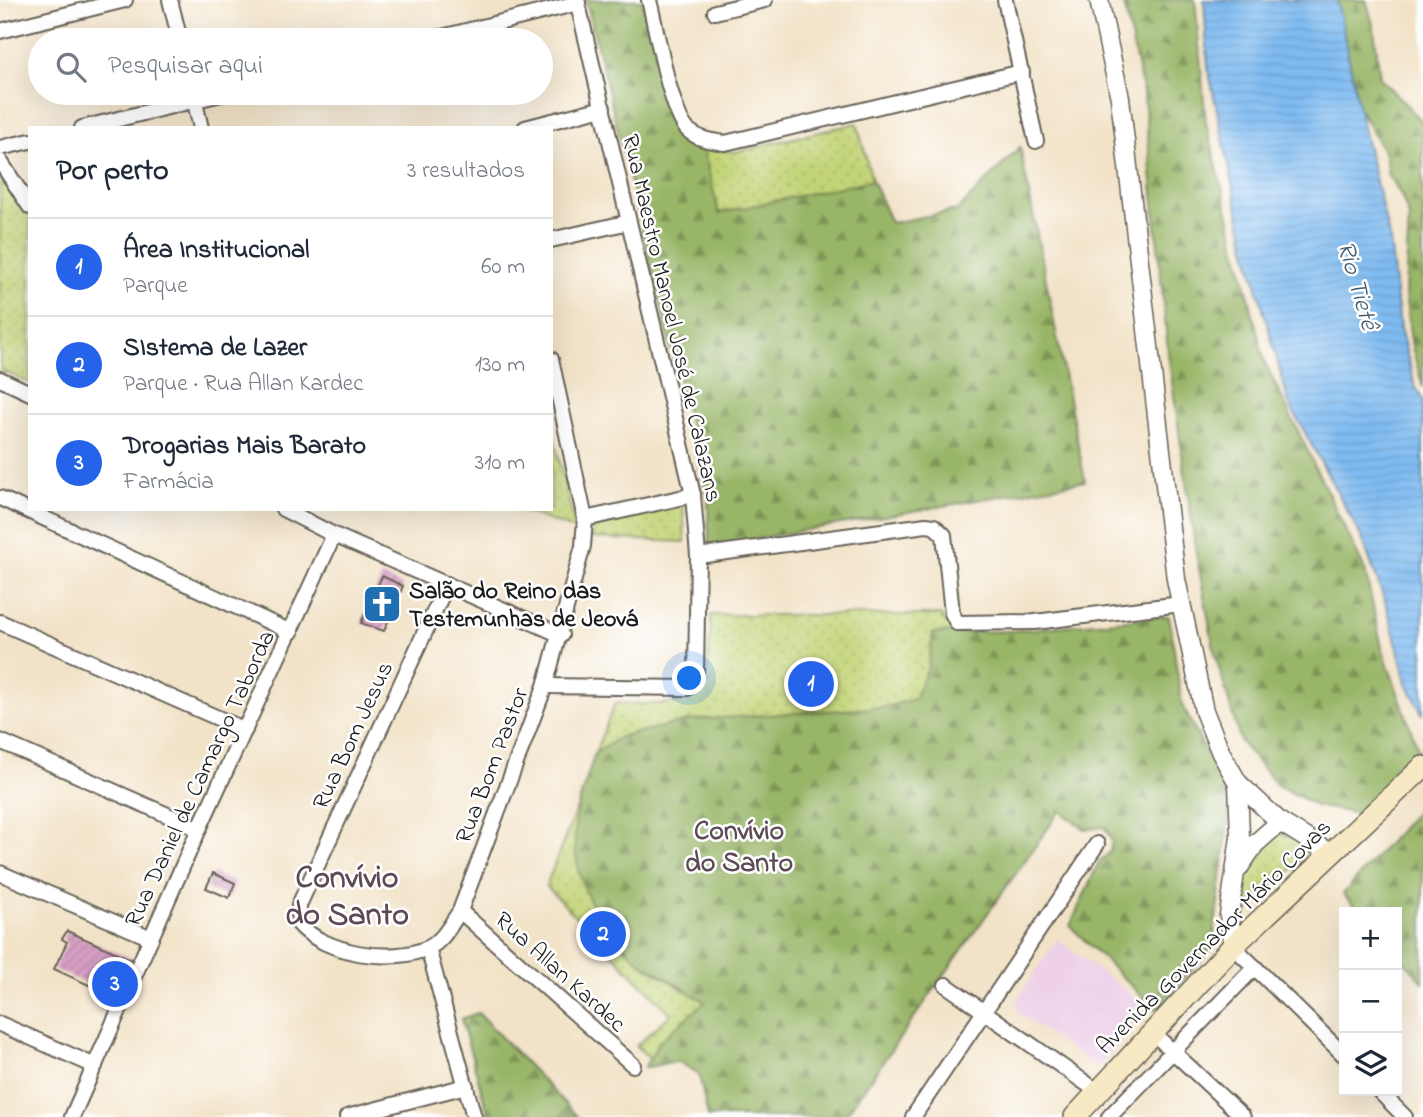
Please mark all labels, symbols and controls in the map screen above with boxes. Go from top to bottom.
search box [28,28,553,105]
icon: search [52,48,90,86]
text: Pesquisar aqui [108,48,263,86]
street label: Rua Maestro Manoel José de Calazans [611,131,730,506]
text: Por perto [56,150,169,194]
text: 3 resultados [407,155,525,188]
text: Área Institucional [123,232,309,270]
water label: Rio Tietê [1325,237,1388,337]
text: 1 [75,251,83,284]
text: 60 m [481,251,525,284]
text: Parque [123,270,187,303]
text: SIstema de Lazer [123,330,307,368]
text: 2 [73,349,85,382]
text: 130 m [475,349,525,382]
text: Parque · Rua Allan Kardec [123,368,363,401]
text: Drogarias Mais Barato [123,428,366,466]
text: 3 [74,447,84,480]
text: 310 m [475,447,525,480]
text: Farmácia [123,466,214,499]
place label: Salão do Reino das Testemunhas de Jeová [409,575,639,638]
church icon: Salão do Reino das Testemunhas de Jeová [361,583,403,625]
street label: Rua Daniel de Camargo Taborda [117,625,286,933]
street label: Rua Bom Jesus [305,656,404,816]
pin: 1 [788,658,834,710]
your location [672,661,706,695]
street label: Rua Bom Pastor [447,682,539,849]
district label: Convívio do Santo [685,812,793,885]
street label: Avenida Governador Mário Covas [1089,812,1341,1064]
district label: Convívio do Santo [285,856,409,940]
street label: Rua Allan Kardec [486,904,633,1042]
map controls [1339,907,1402,1096]
button: + [1339,907,1402,970]
pin: 2 [580,908,626,960]
pin: 3 [92,958,138,1010]
button: − [1339,970,1402,1033]
button: layers [1339,1033,1402,1096]

